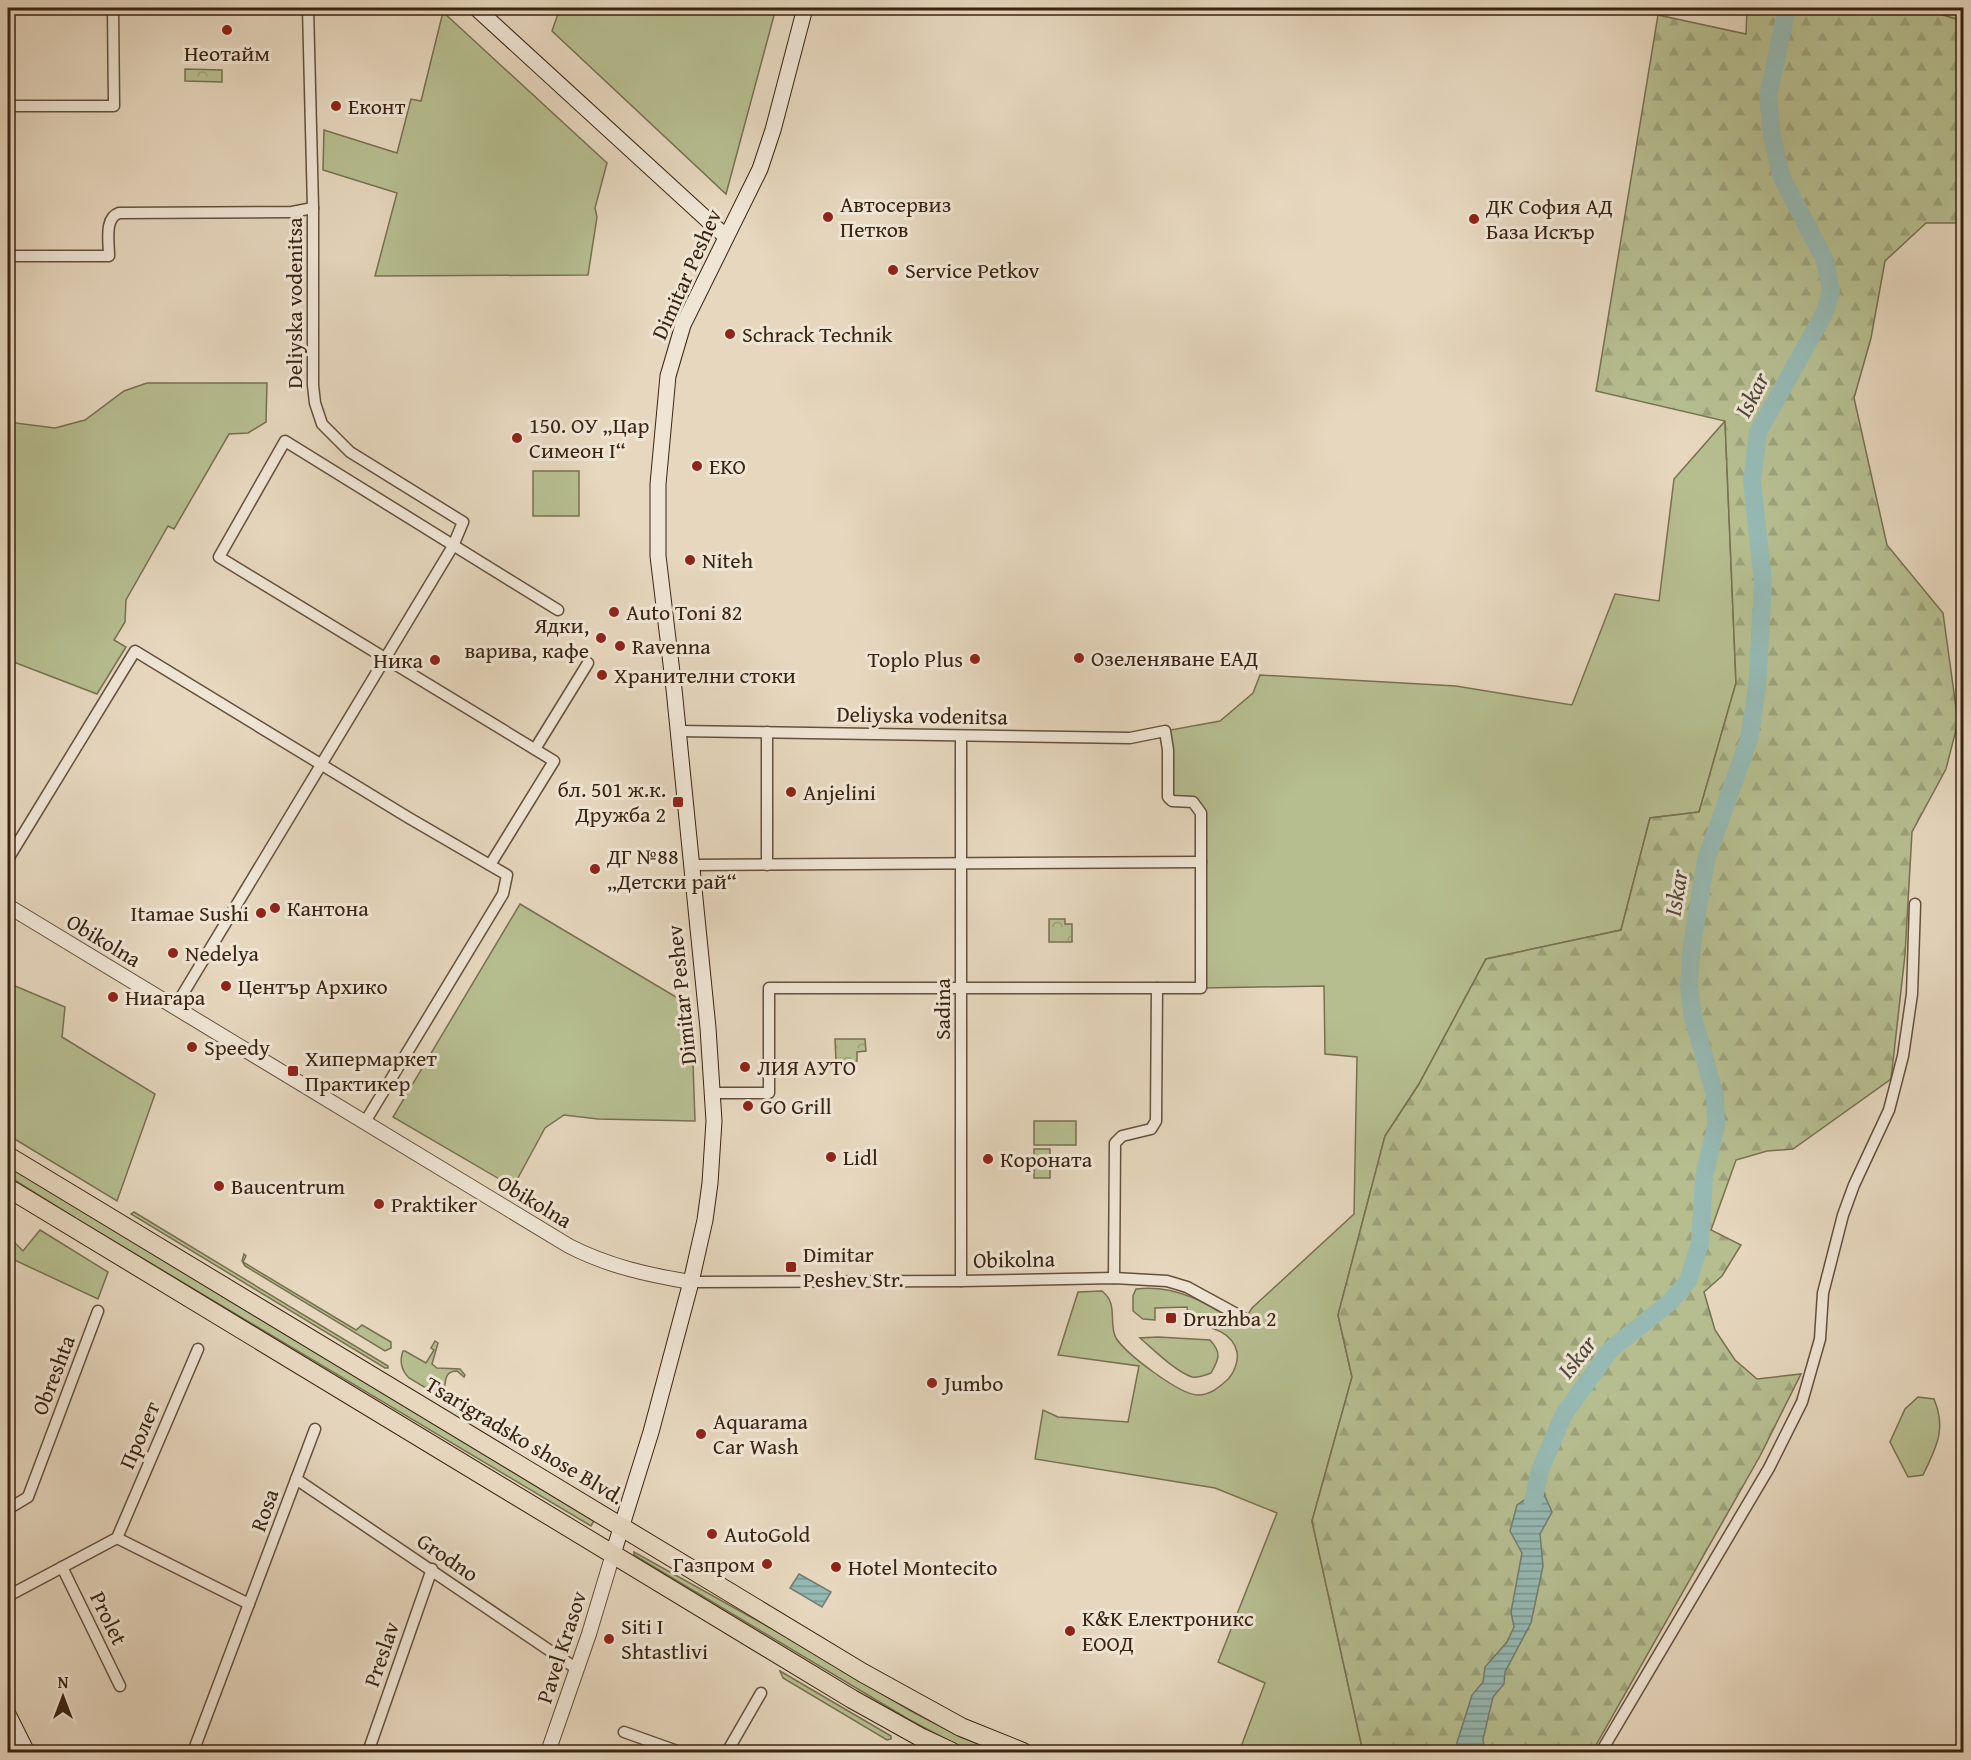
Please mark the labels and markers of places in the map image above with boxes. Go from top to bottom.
marker: Неотайм [220,23,234,37]
place label: Неотайм [184,37,270,69]
place label: Еконт [348,90,406,122]
marker: Еконт [329,99,343,113]
place label: Автосервиз Петков [840,188,951,245]
place label: ДК София АД База Искър [1485,190,1613,247]
marker: Автосервиз Петков [821,210,835,224]
marker: ДК София АД База Искър [1467,212,1481,226]
place label: Service Petkov [905,254,1040,286]
marker: Service Petkov [886,263,900,277]
place label: Schrack Technik [742,318,893,350]
marker: Schrack Technik [723,327,737,341]
place label: 150. ОУ „Цар Симеон I“ [529,409,649,466]
marker: 150. ОУ „Цар Симеон I“ [510,431,524,445]
place label: EKO [709,450,746,482]
marker: EKO [690,459,704,473]
place label: Niteh [702,544,754,576]
marker: Niteh [683,553,697,567]
place label: Auto Toni 82 [626,596,742,628]
marker: Auto Toni 82 [607,605,621,619]
place label: Ядки, варива, кафе [464,609,589,666]
place label: Ravenna [632,630,711,662]
marker: Ядки, варива, кафе [594,631,608,645]
marker: Ravenna [613,639,627,653]
place label: Озеленяване ЕАД [1091,642,1258,674]
place label: Toplo Plus [868,643,963,675]
place label: Ника [373,644,424,676]
marker: Озеленяване ЕАД [1072,651,1086,665]
marker: Toplo Plus [968,652,982,666]
marker: Ника [428,653,442,667]
place label: Хранителни стоки [614,659,796,691]
marker: Хранителни стоки [595,668,609,682]
place label: бл. 501 ж.к. Дружба 2 [558,773,666,830]
place label: Anjelini [803,776,876,808]
marker: Anjelini [784,785,798,799]
marker: бл. 501 ж.к. Дружба 2 [671,795,685,809]
place label: ДГ №88 „Детски рай“ [606,840,737,897]
marker: ДГ №88 „Детски рай“ [588,862,602,876]
place label: Кантона [287,892,369,924]
place label: Itamae Sushi [131,897,249,929]
marker: Кантона [268,901,282,915]
marker: Itamae Sushi [254,906,268,920]
place label: Nedelya [185,937,260,969]
marker: Nedelya [166,946,180,960]
place label: Център Архико [238,970,388,1002]
marker: Център Архико [219,979,233,993]
place label: Ниагара [125,981,206,1013]
marker: Ниагара [106,990,120,1004]
place label: Speedy [204,1031,270,1063]
marker: Speedy [185,1040,199,1054]
place label: Хипермаркет Практикер [305,1042,437,1099]
place label: ЛИЯ АУТО [757,1051,856,1083]
marker: ЛИЯ АУТО [738,1060,752,1074]
marker: Хипермаркет Практикер [286,1064,300,1078]
place label: GO Grill [760,1090,832,1122]
marker: GO Grill [741,1099,755,1113]
place label: Lidl [843,1141,878,1173]
place label: Короната [1000,1143,1093,1175]
marker: Lidl [824,1150,838,1164]
marker: Короната [981,1152,995,1166]
place label: Baucentrum [231,1170,345,1202]
marker: Baucentrum [212,1179,226,1193]
place label: Praktiker [391,1188,477,1220]
marker: Praktiker [372,1197,386,1211]
place label: Dimitar Peshev Str. [803,1238,904,1295]
marker: Dimitar Peshev Str. [784,1260,798,1274]
place label: Druzhba 2 [1183,1302,1277,1334]
marker: Druzhba 2 [1164,1311,1178,1325]
place label: Jumbo [941,1367,1003,1399]
marker: Jumbo [925,1376,939,1390]
place label: Aquarama Car Wash [713,1405,808,1462]
marker: Aquarama Car Wash [694,1427,708,1441]
place label: AutoGold [724,1518,811,1550]
marker: AutoGold [705,1527,719,1541]
place label: Газпром [673,1548,755,1580]
place label: Hotel Montecito [848,1551,998,1583]
marker: Газпром [760,1557,774,1571]
marker: Hotel Montecito [829,1560,843,1574]
place label: K&K Електроникс ЕООД [1082,1602,1254,1659]
place label: Siti I Shtastlivi [621,1610,708,1667]
marker: K&K Електроникс ЕООД [1063,1624,1077,1638]
marker: Siti I Shtastlivi [602,1632,616,1646]

